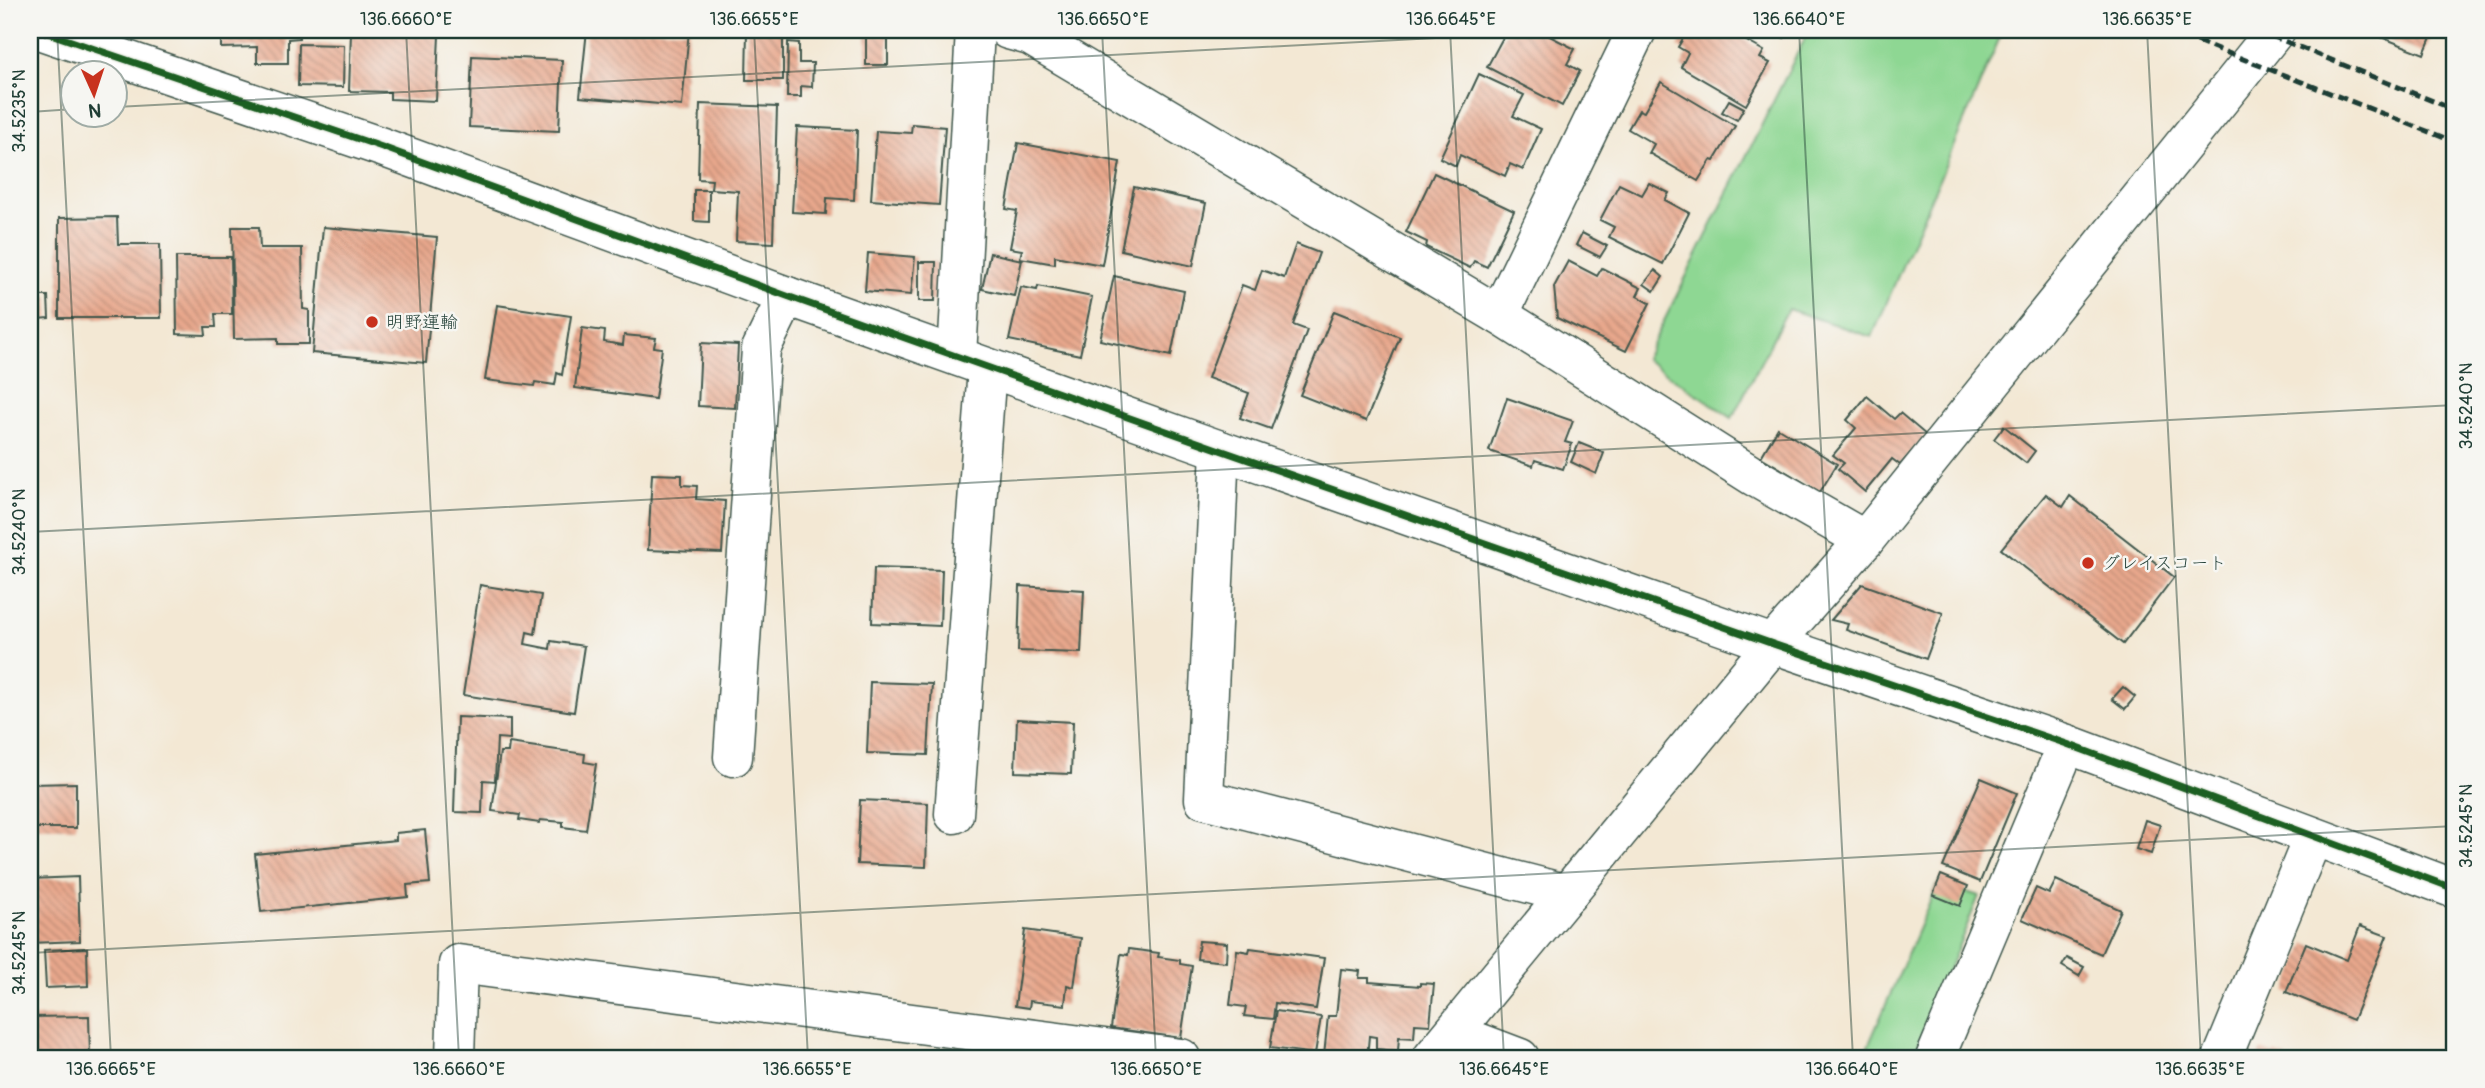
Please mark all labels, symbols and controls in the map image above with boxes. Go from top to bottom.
text: 136.6660°E [360,8,452,31]
text: 136.6655°E [709,8,799,31]
text: 136.6650°E [1057,8,1149,31]
text: 136.6645°E [1406,8,1496,31]
text: 136.6640°E [1753,8,1845,31]
text: 136.6635°E [2102,8,2192,31]
north arrow [60,60,130,130]
text: 34.5235°N [8,69,31,153]
text: N [88,98,102,122]
place label: 明野運輸 [386,311,458,334]
marker: 明野運輸 [364,314,380,330]
text: 34.5240°N [2455,362,2478,450]
text: 34.5240°N [8,488,31,576]
place label: グレイスコート [2102,552,2227,575]
marker: グレイスコート [2080,555,2096,571]
text: 34.5245°N [2455,784,2478,868]
text: 34.5245°N [8,911,31,995]
text: 136.6665°E [66,1058,156,1081]
text: 136.6660°E [413,1058,505,1081]
text: 136.6655°E [762,1058,852,1081]
text: 136.6650°E [1110,1058,1202,1081]
text: 136.6645°E [1459,1058,1549,1081]
text: 136.6640°E [1806,1058,1898,1081]
text: 136.6635°E [2155,1058,2245,1081]

